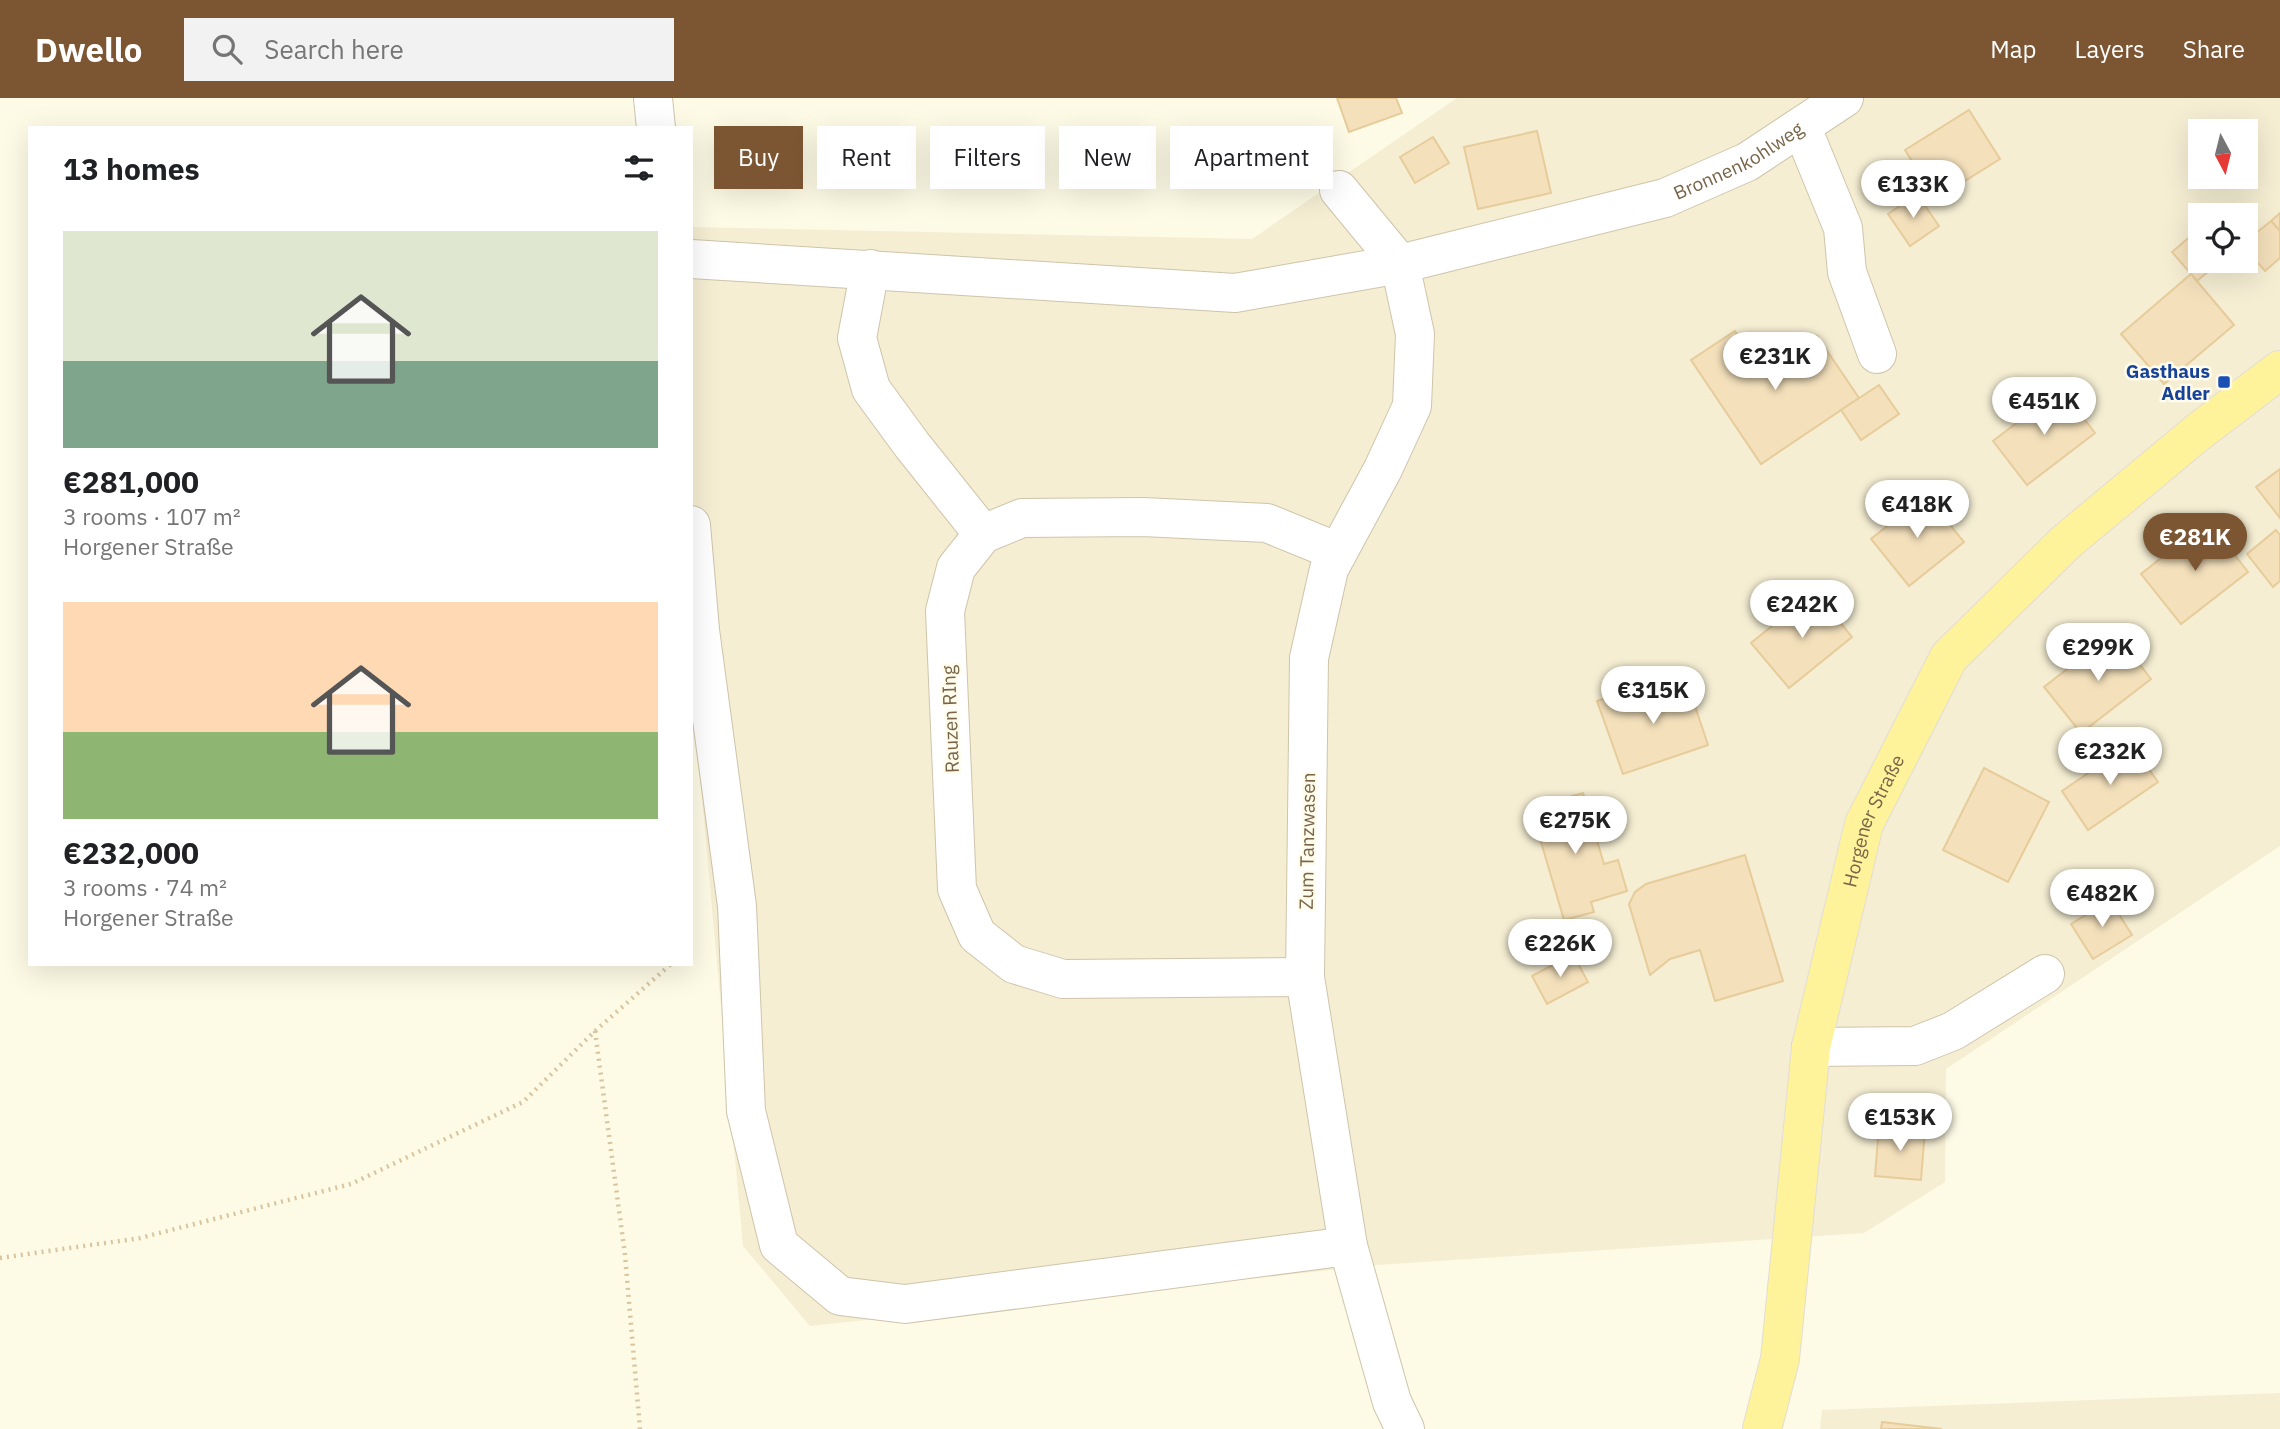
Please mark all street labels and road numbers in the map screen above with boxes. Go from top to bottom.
street label: Bronnenkohlweg [1670,116,1808,205]
street label: Rauzen RIng [936,665,964,773]
street label: Horgener Straße [1837,750,1909,890]
street label: Zum Tanzwasen [1294,772,1320,910]

